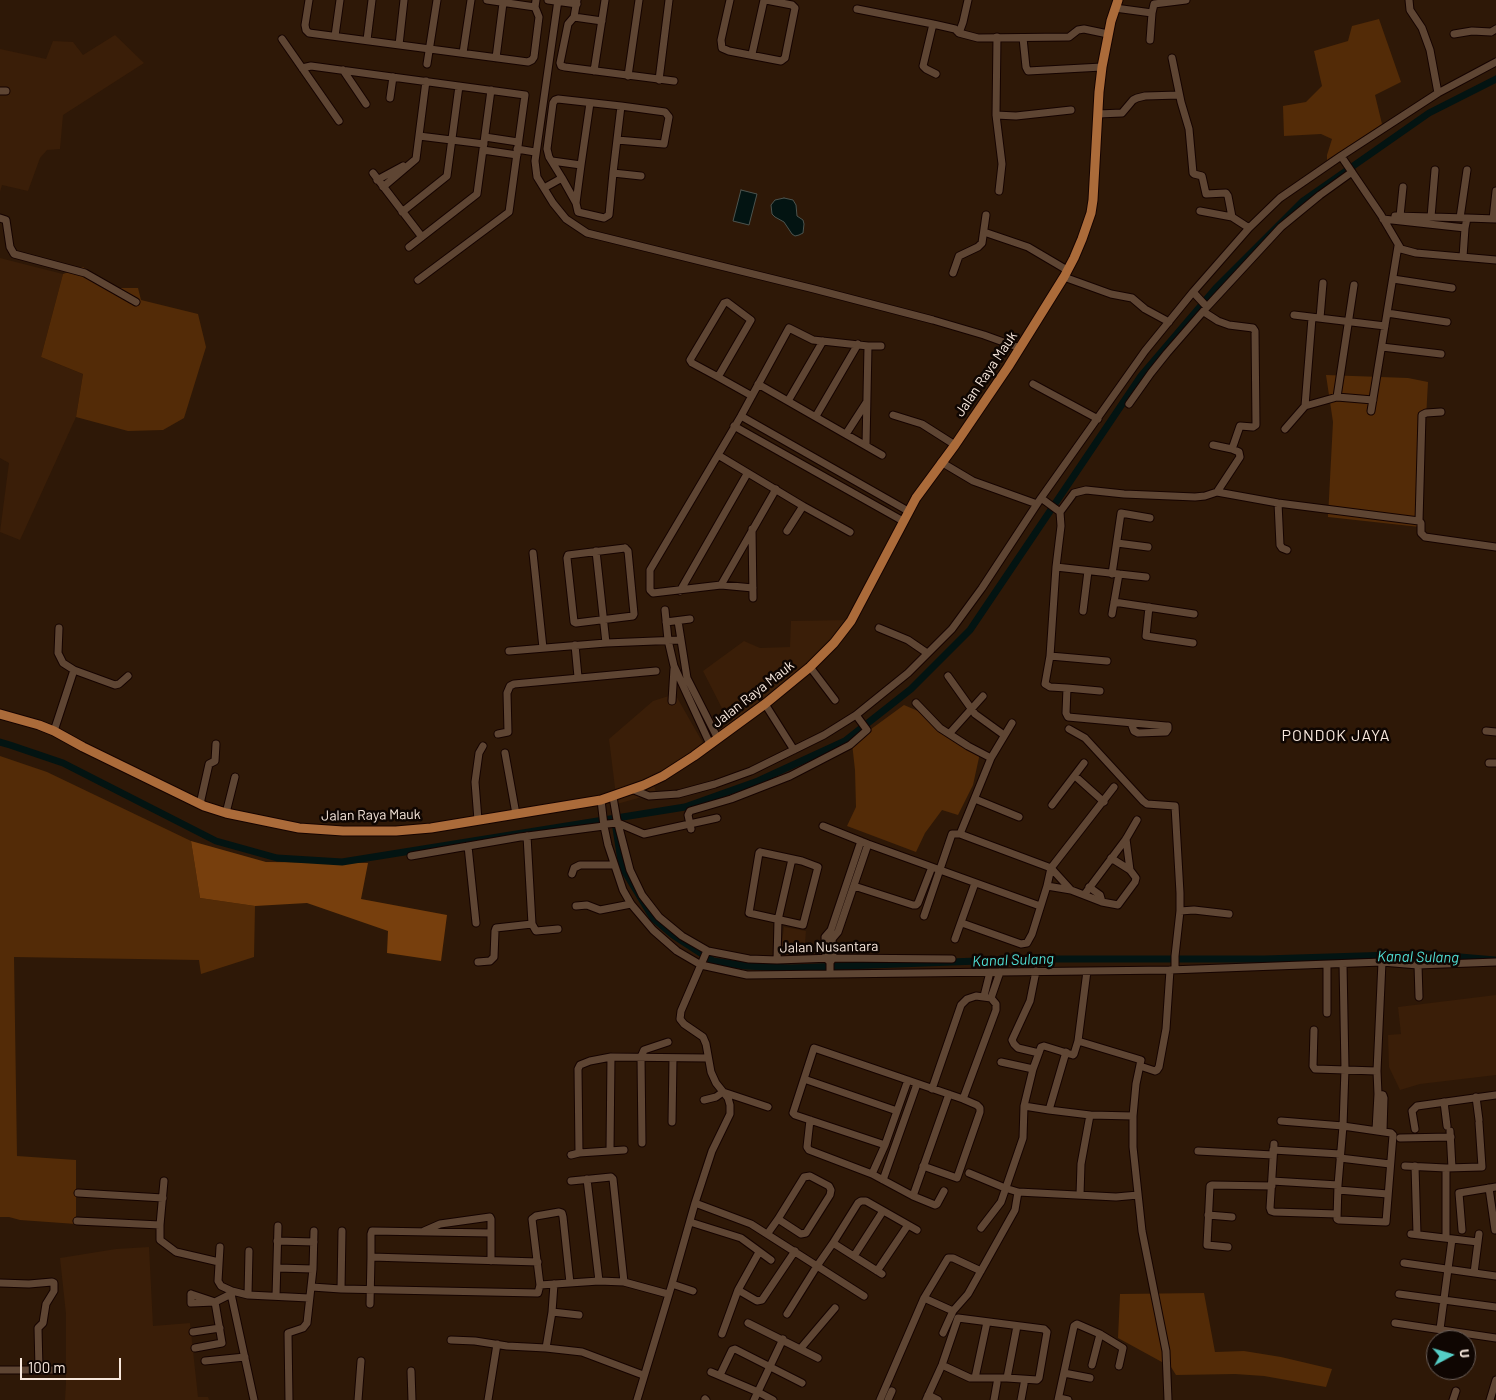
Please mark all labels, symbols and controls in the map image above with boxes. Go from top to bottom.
street label: Jalan Raya Mauk [951,328,1021,420]
street label: Jalan Raya Mauk [709,657,797,731]
district label: PONDOK JAYA [1280,726,1392,746]
street label: Jalan Raya Mauk [321,806,421,824]
street label: Jalan Nusantara [779,938,879,956]
water label: Kanal Sulang [1377,947,1459,967]
water label: Kanal Sulang [972,950,1054,970]
north arrow [1426,1330,1476,1380]
scale bar [22,1348,124,1380]
text: U [1457,1348,1474,1359]
text: 100 m [28,1358,66,1376]

